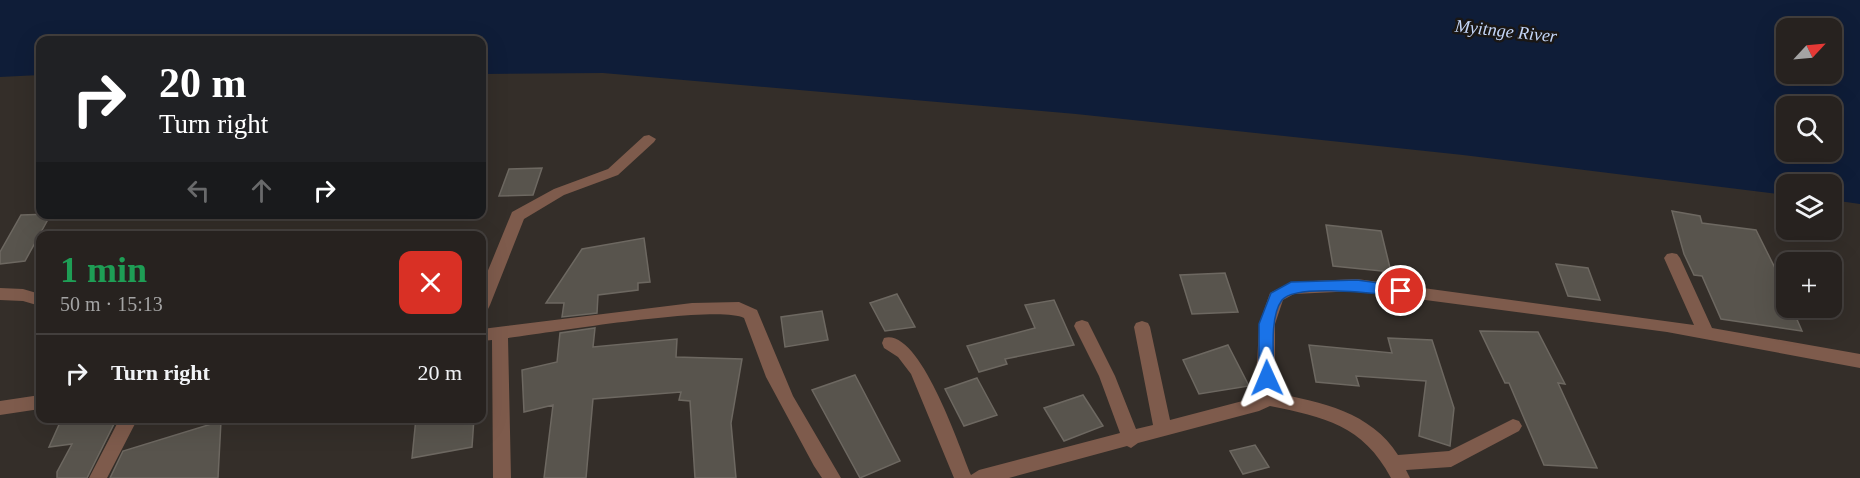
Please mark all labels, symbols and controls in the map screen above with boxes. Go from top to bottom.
water label: Myitnge River [1453,16,1559,46]
north arrow [1776,18,1842,84]
map controls [1776,18,1842,318]
icon: right [60,60,138,138]
text: 20 m [159,60,247,106]
button: search [1776,96,1842,162]
text: Turn right [159,109,268,139]
icon: left [182,174,215,207]
icon: ahead [245,174,278,207]
icon: right [308,174,341,207]
button: layers [1776,174,1842,240]
text: 1 min [60,250,147,290]
button: close [399,251,462,314]
button: + [1776,252,1842,318]
pin [1375,265,1426,316]
icon: arrive [1384,274,1417,307]
text: 50 m · 15:13 [60,293,163,315]
position arrow [1235,346,1299,410]
icon: right [60,357,93,390]
text: Turn right [111,360,210,385]
text: 20 m [417,360,462,385]

